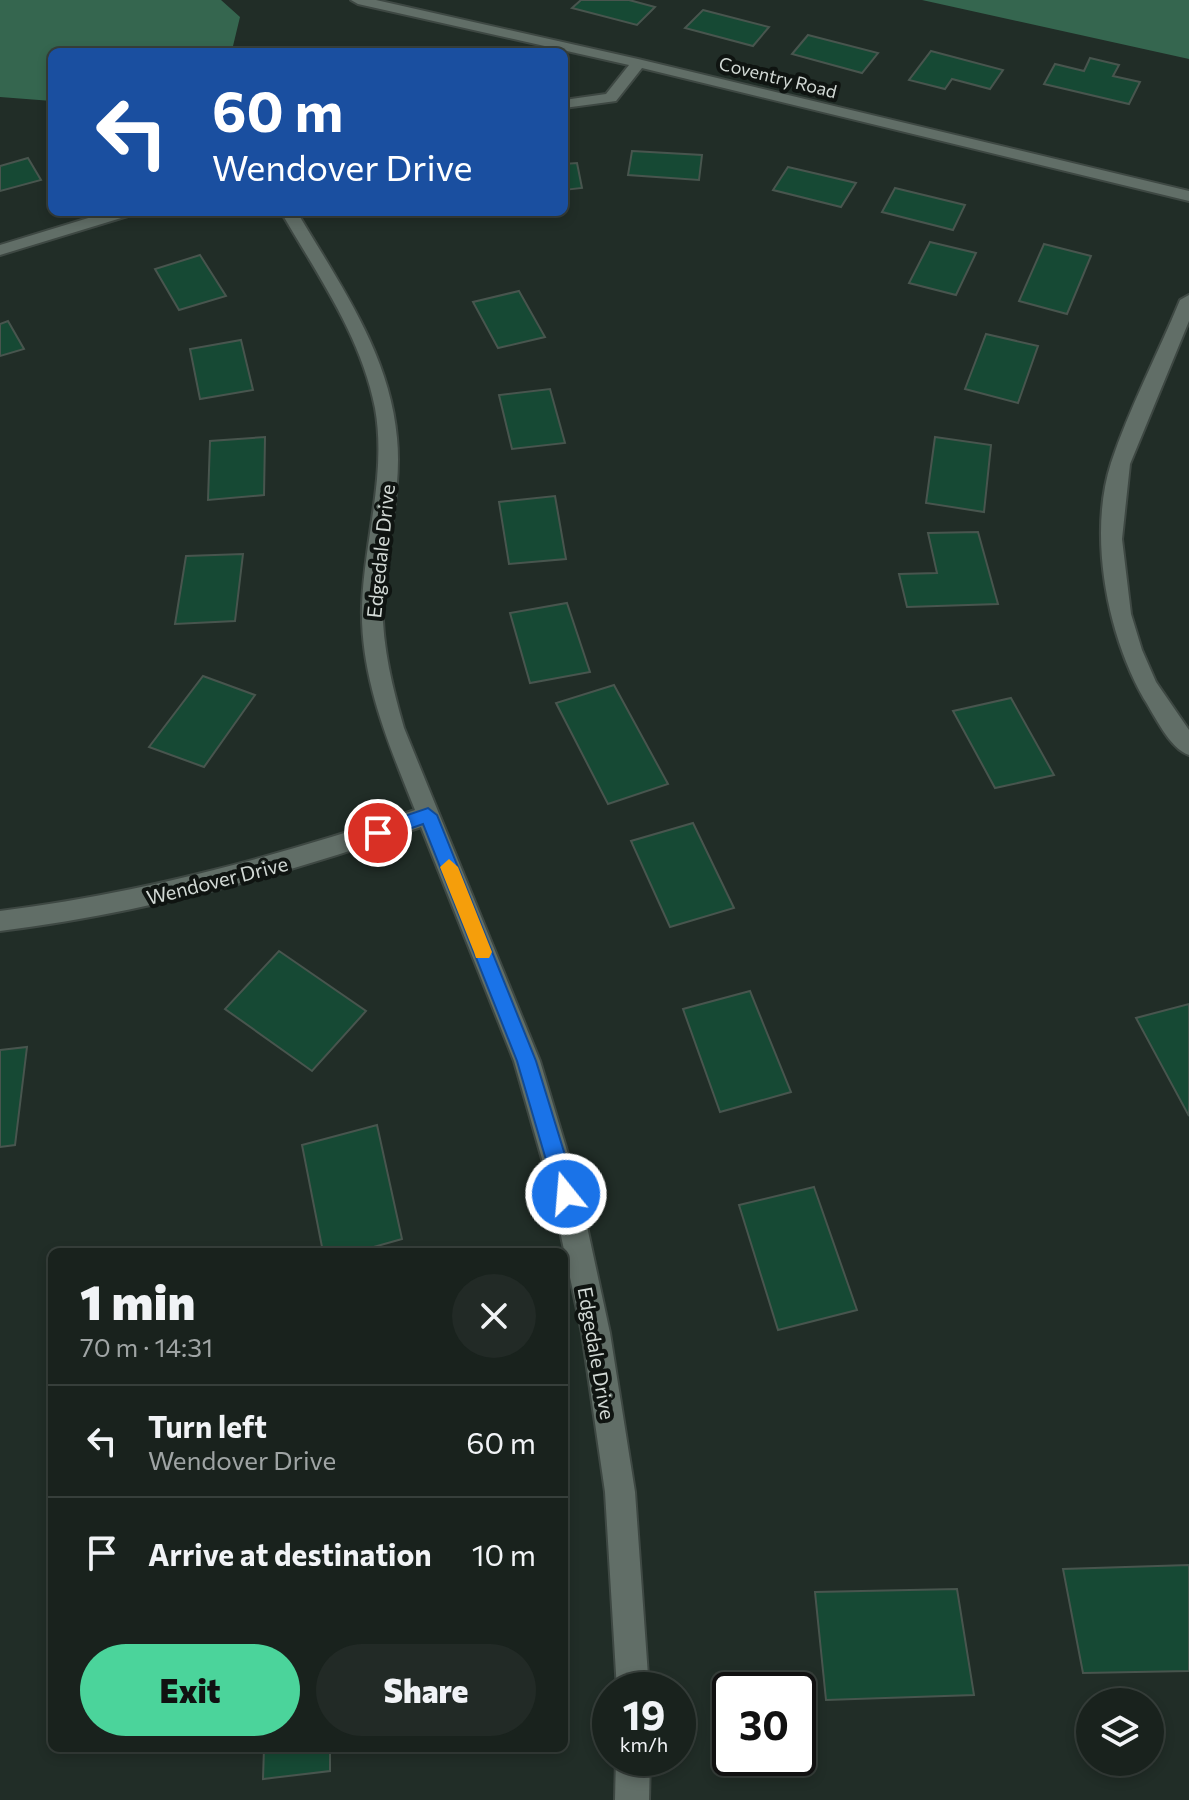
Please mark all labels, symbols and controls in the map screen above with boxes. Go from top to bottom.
street label: Coventry Road [717,52,839,102]
text: 60 m [212,75,343,144]
icon: left [80,80,184,184]
text: Wendover Drive [212,144,473,188]
street label: Edgedale Drive [361,483,399,619]
pin [344,799,412,867]
icon: arrive [356,811,400,855]
street label: Wendover Drive [144,851,290,909]
position arrow [524,1152,608,1236]
text: 1 min [80,1271,195,1330]
button: close [452,1274,536,1358]
street label: Edgedale Drive [574,1285,620,1421]
text: 70 m · 14:31 [80,1331,213,1362]
text: Turn left [148,1407,267,1444]
icon: left [80,1419,124,1463]
text: 60 m [466,1423,536,1460]
text: Wendover Drive [148,1444,336,1475]
icon: arrive [80,1531,124,1575]
text: Arrive at destination [148,1535,432,1572]
text: 10 m [472,1535,536,1572]
button: Exit [80,1644,300,1736]
button: Share [316,1644,536,1736]
speed limit sign: 30 [712,1672,816,1776]
map controls [1076,1688,1164,1776]
button: layers [1076,1688,1164,1776]
text: 19 [623,1689,665,1738]
text: km/h [620,1732,668,1756]

